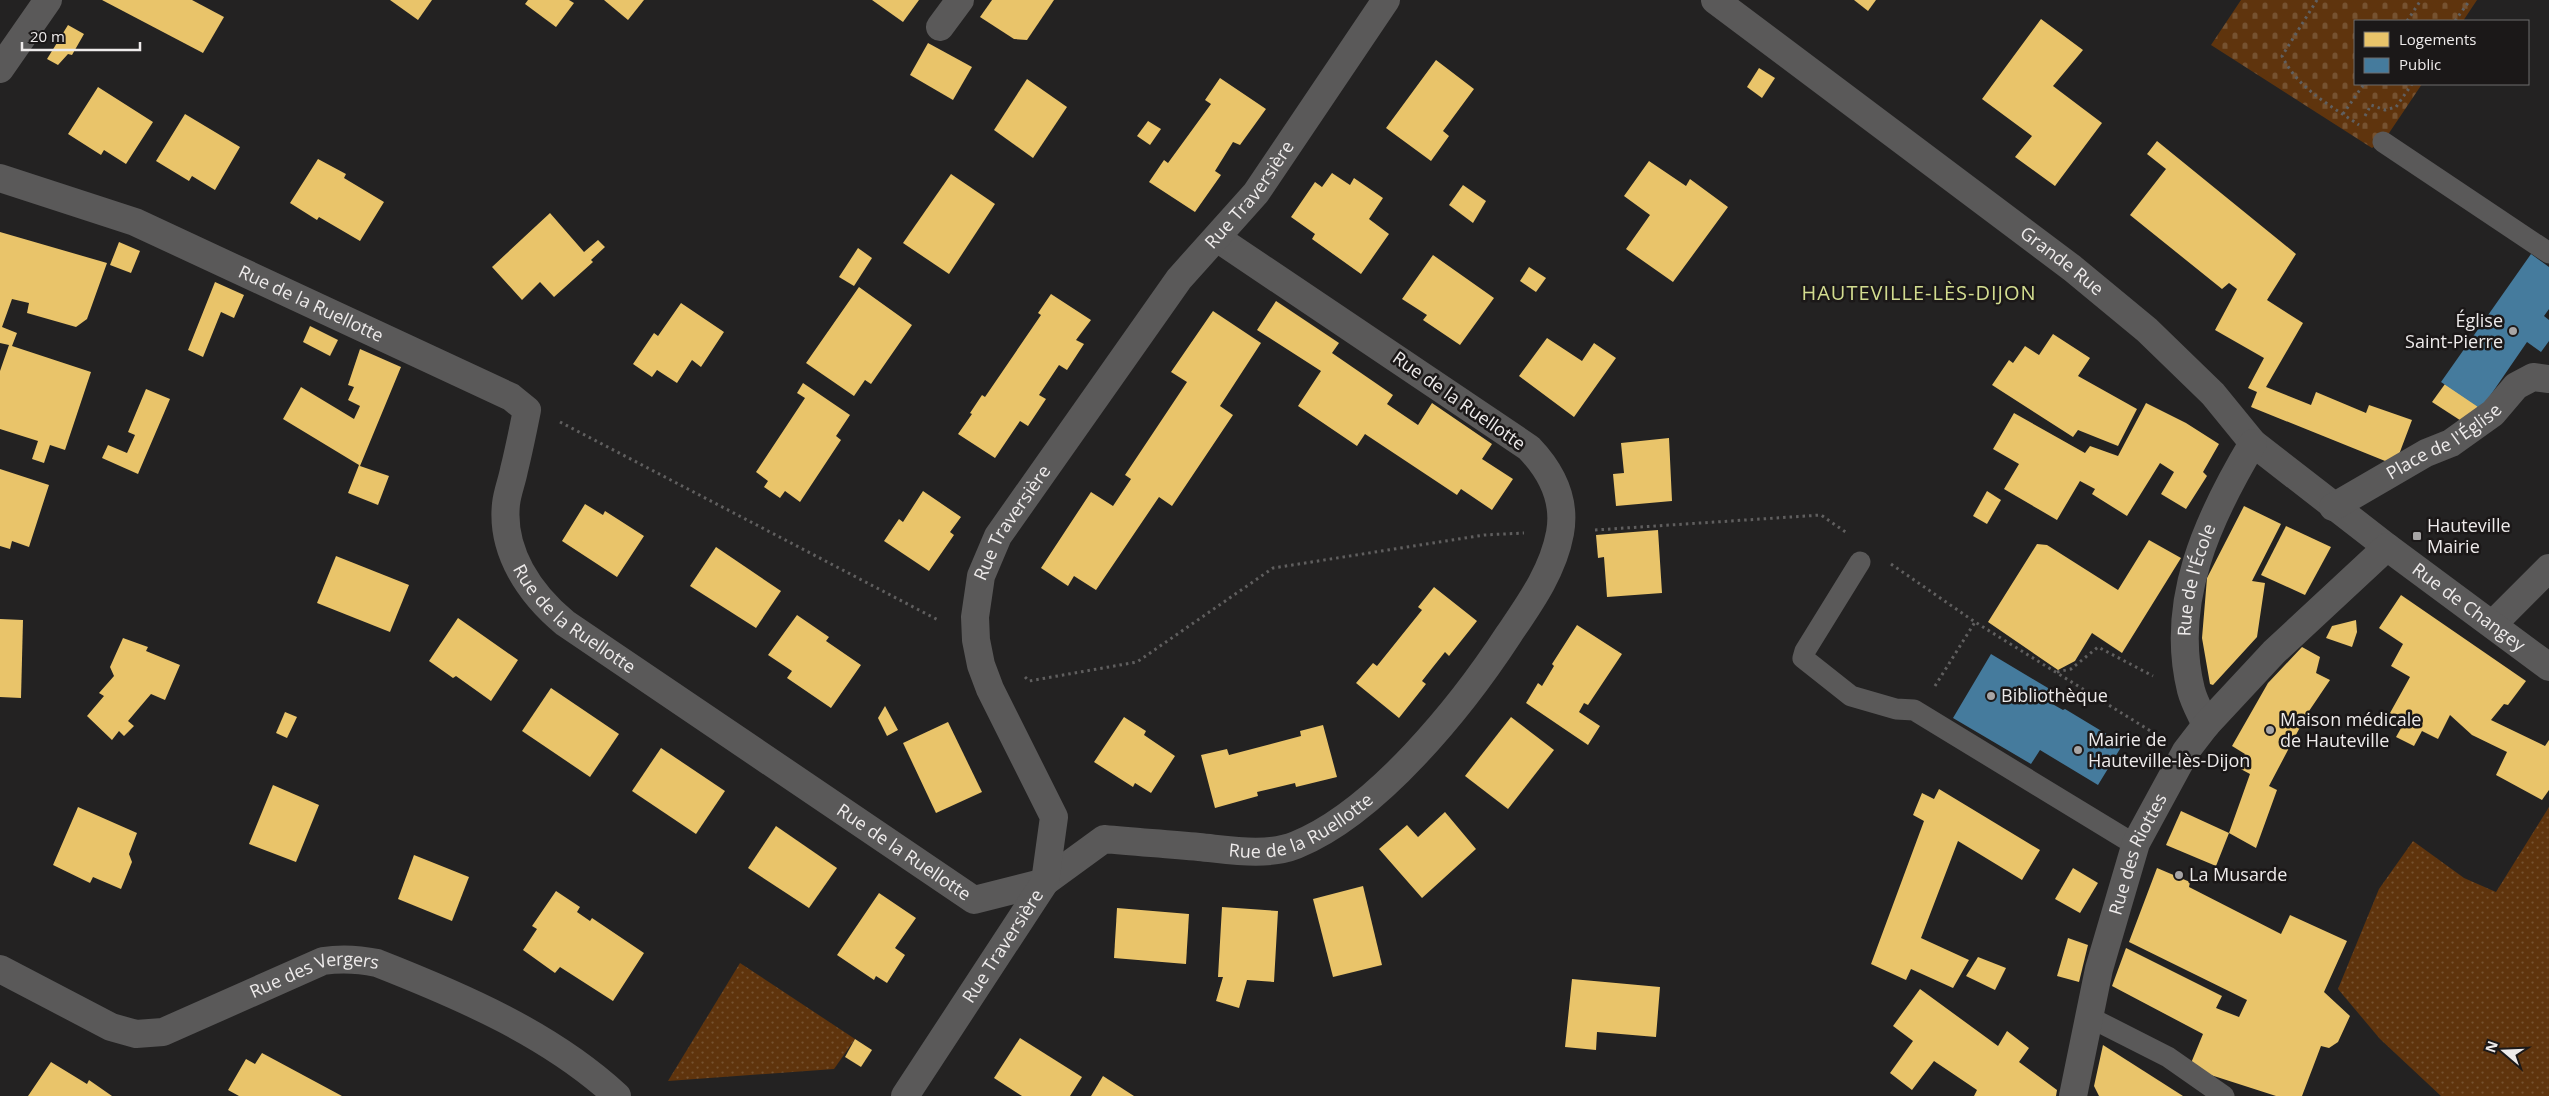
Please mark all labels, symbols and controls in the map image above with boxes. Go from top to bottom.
scale bar [22,20,140,52]
legend [2354,20,2529,85]
text: 20 m [30,26,65,46]
text: Logements [2399,29,2476,49]
text: Public [2399,54,2441,74]
street label: Rue Traversière [1199,136,1299,253]
street label: Grande Rue [2016,220,2109,300]
street label: Rue de la Ruellotte [235,259,388,347]
district label: HAUTEVILLE-LÈS-DIJON [1801,279,2037,306]
place label: Église Saint-Pierre [2405,308,2503,353]
marker: Église Saint-Pierre [2507,325,2519,337]
street label: Rue de la Ruellotte [1388,345,1531,455]
street label: Place de l'Église [2382,398,2507,485]
street label: Rue Traversière [968,460,1055,584]
place label: Hauteville Mairie [2427,513,2511,558]
street label: Rue de l'École [2172,520,2221,637]
marker: Hauteville Mairie [2411,530,2423,542]
street label: Rue de Changey [2408,557,2531,657]
street label: Rue de la Ruellotte [508,560,641,678]
place label: Bibliothèque [2001,683,2108,707]
marker: Bibliothèque [1985,690,1997,702]
place label: Maison médicale de Hauteville [2280,707,2421,752]
marker: Maison médicale de Hauteville [2264,724,2276,736]
place label: Mairie de Hauteville-lès-Dijon [2088,727,2250,772]
marker: Mairie de Hauteville-lès-Dijon [2072,744,2084,756]
street label: Rue de la Ruellotte [1228,787,1378,863]
street label: Rue des Riottes [2102,789,2172,918]
street label: Rue de la Ruellotte [832,798,976,906]
place label: La Musarde [2189,862,2287,886]
marker: La Musarde [2173,869,2185,881]
street label: Rue Traversière [956,884,1048,1007]
street label: Rue des Vergers [246,946,381,1003]
north arrow [2479,1026,2529,1076]
text: N [2480,1038,2502,1055]

